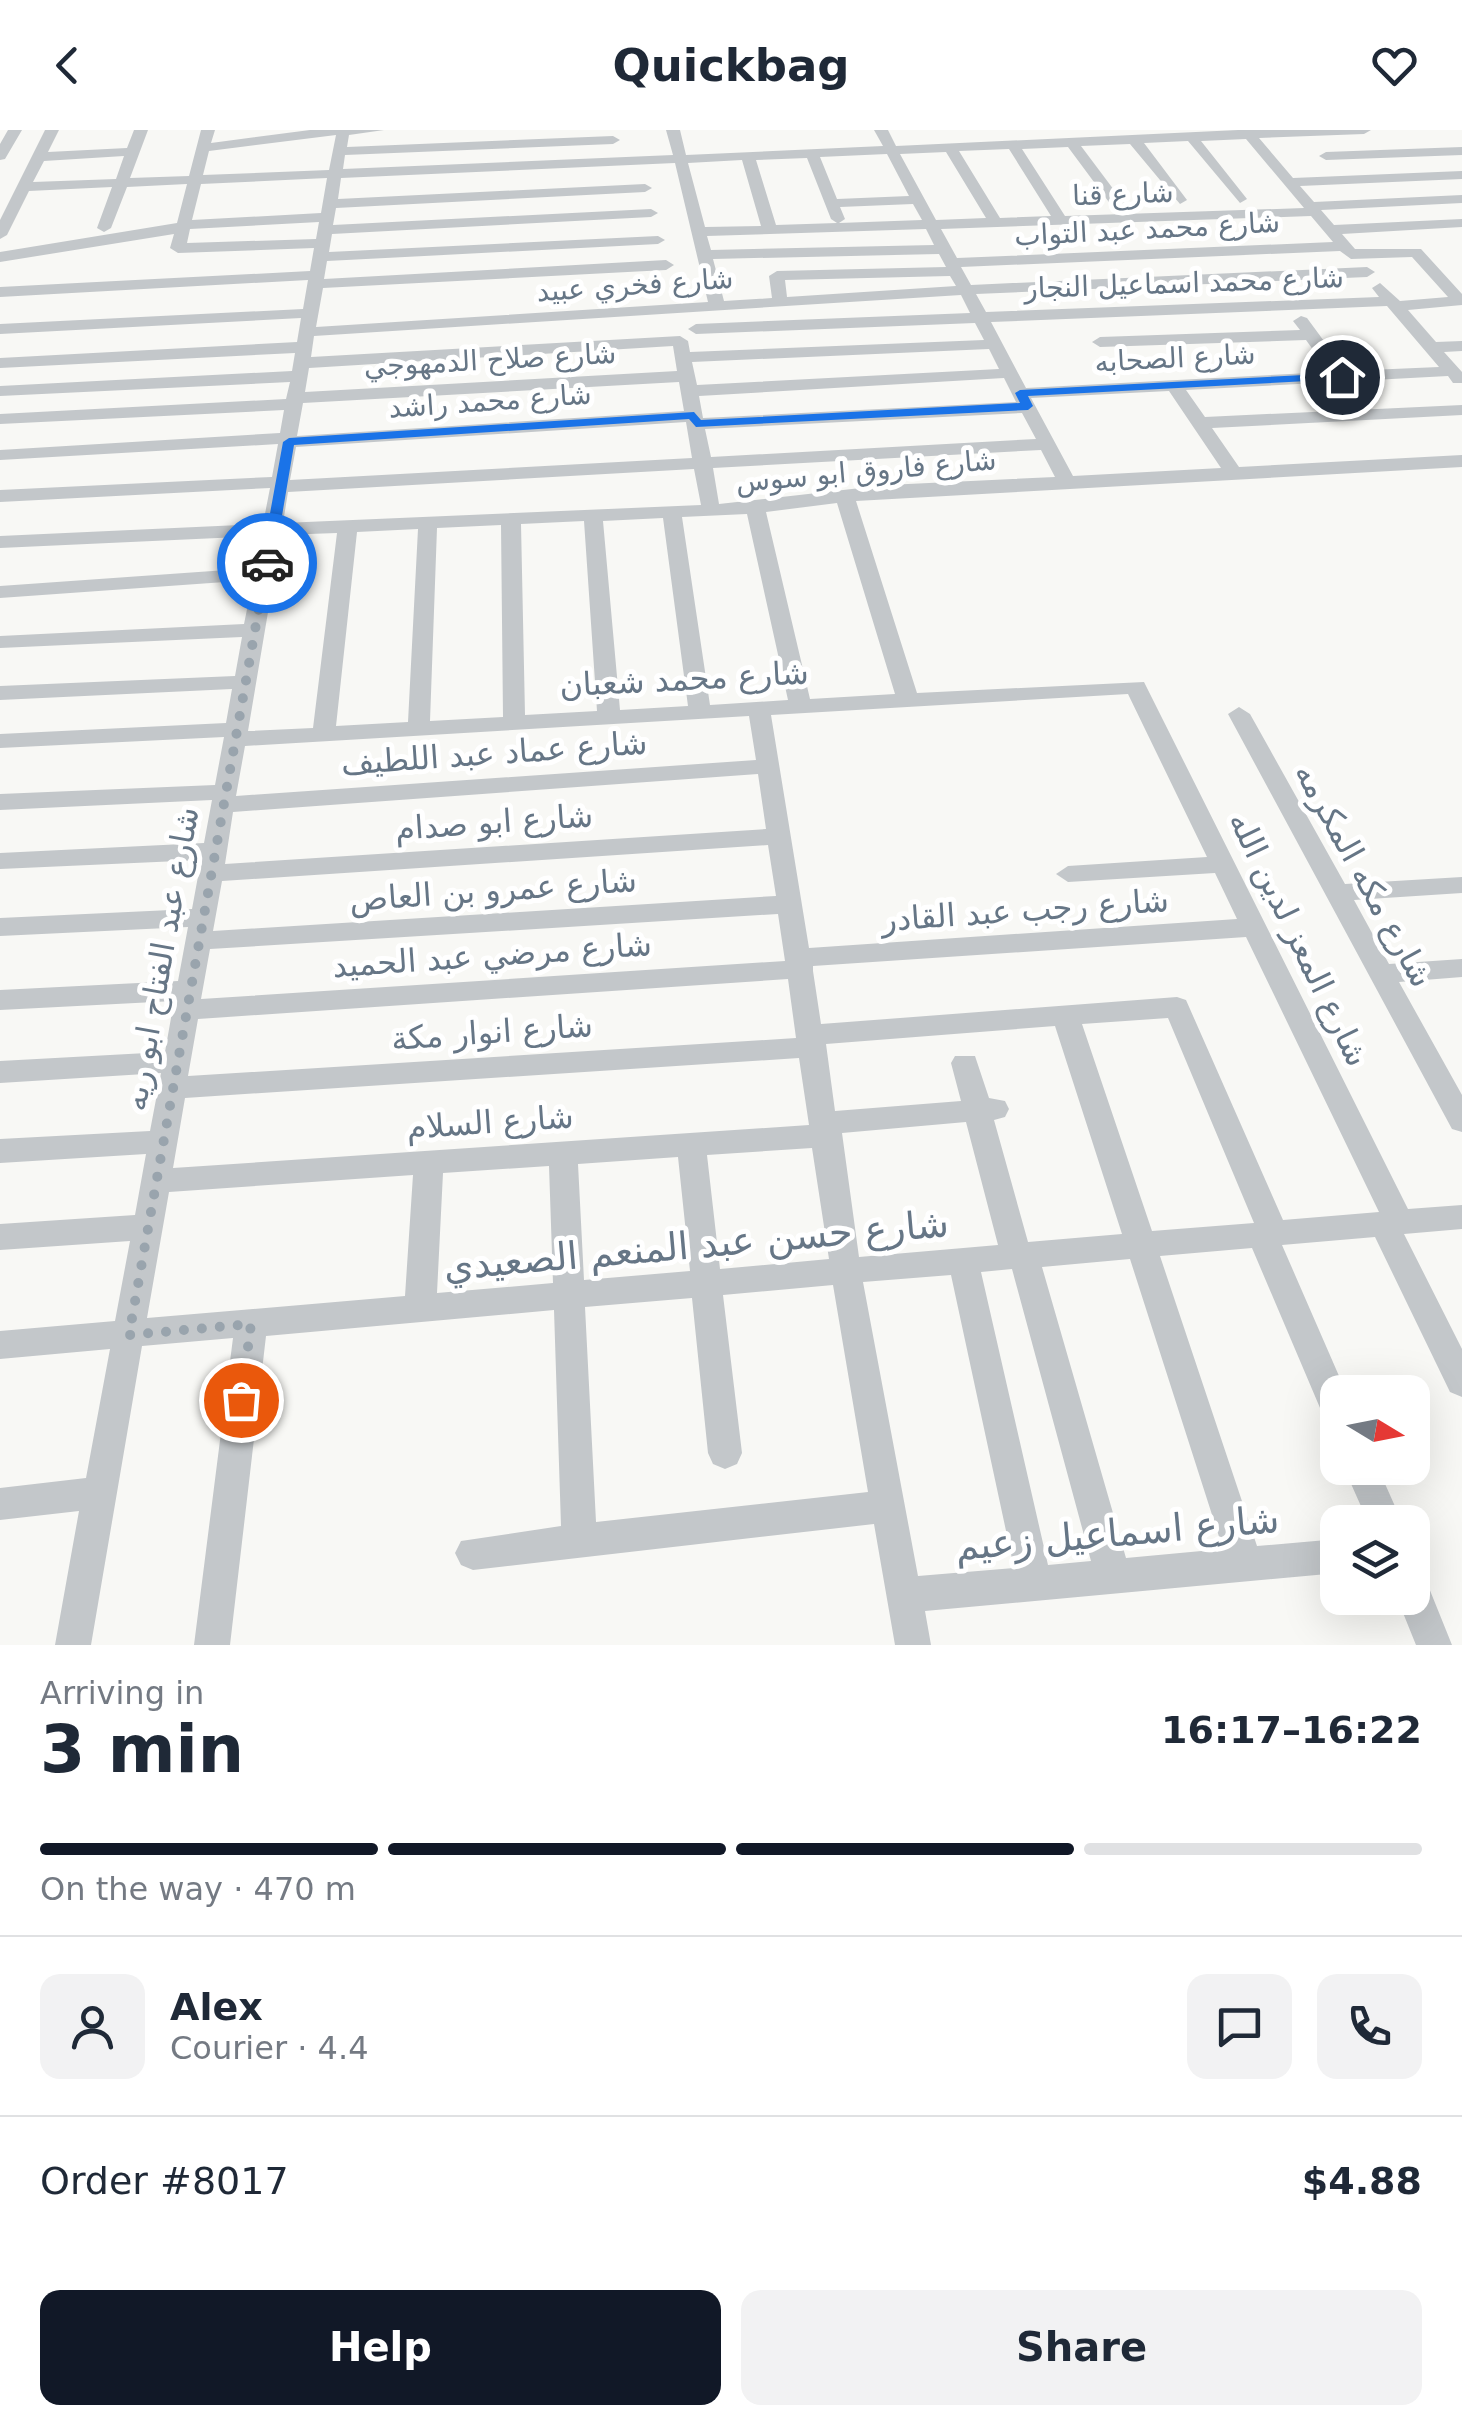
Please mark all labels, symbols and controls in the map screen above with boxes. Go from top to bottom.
icon: back [40,38,95,93]
icon: heart [1367,38,1422,93]
text: Quickbag [612,39,850,92]
street label: شارع قنا [1072,176,1174,212]
street label: شارع محمد عبد التواب [1013,206,1281,252]
street label: شارع محمد اسماعيل النجار [1021,261,1345,305]
street label: شارع فخري عبيد [536,262,734,308]
pin [1300,335,1385,420]
street label: شارع صلاح الدمهوجي [363,337,617,383]
street label: شارع الصحابه [1094,337,1256,379]
icon: home [1315,350,1370,405]
street label: شارع محمد راشد [387,377,593,425]
street label: شارع فاروق ابو سوس [734,443,998,499]
courier [217,513,317,613]
icon: car [240,536,295,591]
street label: شارع محمد شعبان [558,653,810,705]
street label: شارع عماد عبد اللطيف [340,723,648,783]
street label: شارع مكه المكرمه [1287,756,1441,994]
street label: شارع ابو صدام [394,796,594,848]
street label: شارع عبد الفتاح ابو ريه [116,804,206,1114]
street label: شارع المعز لدين الله [1221,806,1377,1072]
street label: شارع عمرو بن العاص [348,861,638,919]
street label: شارع رجب عبد القادر [878,881,1170,939]
street label: شارع مرضي عبد الحميد [331,925,653,985]
street label: شارع انوار مكة [390,1006,594,1058]
street label: شارع السلام [405,1097,575,1147]
street label: شارع حسن عبد المنعم الصعيدي [442,1201,951,1290]
pin [199,1358,284,1443]
icon: bag [214,1373,269,1428]
north arrow [1320,1375,1430,1485]
map controls [1320,1375,1430,1615]
street label: شارع اسماعيل زعيم [953,1497,1281,1569]
button: layers [1320,1505,1430,1615]
text: Arriving in [40,1674,204,1712]
text: 16:17–16:22 [1161,1708,1422,1752]
text: 3 min [40,1712,244,1787]
text: On the way · 470 m [40,1870,356,1908]
button: person [40,1974,145,2079]
button: chat [1187,1974,1292,2079]
button: phone [1317,1974,1422,2079]
text: Alex [170,1985,263,2029]
text: Courier · 4.4 [170,2029,369,2067]
text: Order #8017 [40,2159,289,2203]
text: $4.88 [1302,2159,1422,2203]
button: Help [40,2290,721,2405]
button: Share [741,2290,1422,2405]

